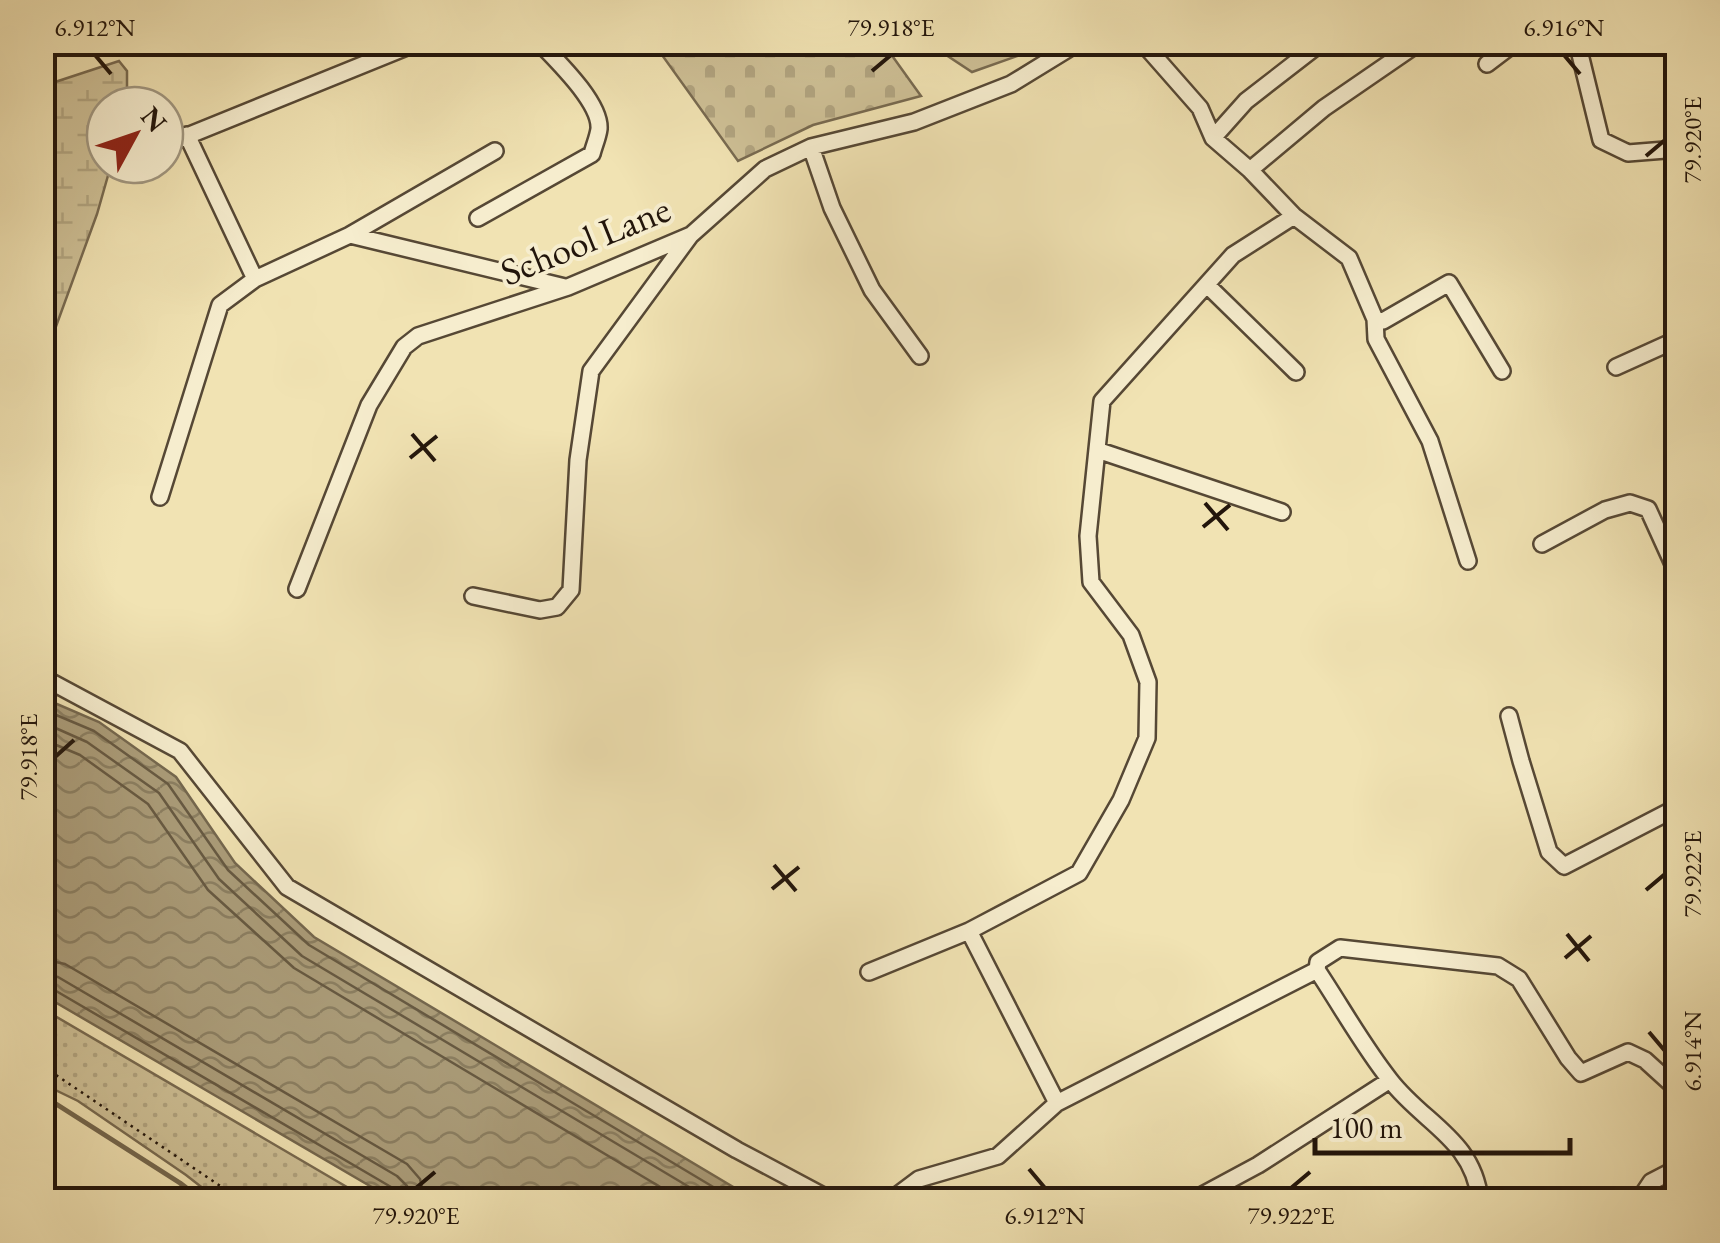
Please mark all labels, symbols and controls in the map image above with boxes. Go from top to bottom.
text: 6.912°N [55,11,136,43]
text: 79.918°E [847,11,935,43]
text: 6.916°N [1524,11,1605,43]
north arrow [85,85,185,185]
text: 79.920°E [1676,96,1708,184]
text: N [133,99,175,139]
street label: School Lane [493,184,677,296]
text: 79.918°E [12,713,44,801]
text: 79.922°E [1676,830,1708,918]
text: 6.914°N [1676,1010,1708,1091]
scale bar [1315,1093,1570,1155]
text: 100 m [1330,1108,1403,1147]
text: 79.920°E [372,1199,460,1231]
text: 6.912°N [1005,1199,1086,1231]
text: 79.922°E [1247,1199,1335,1231]

